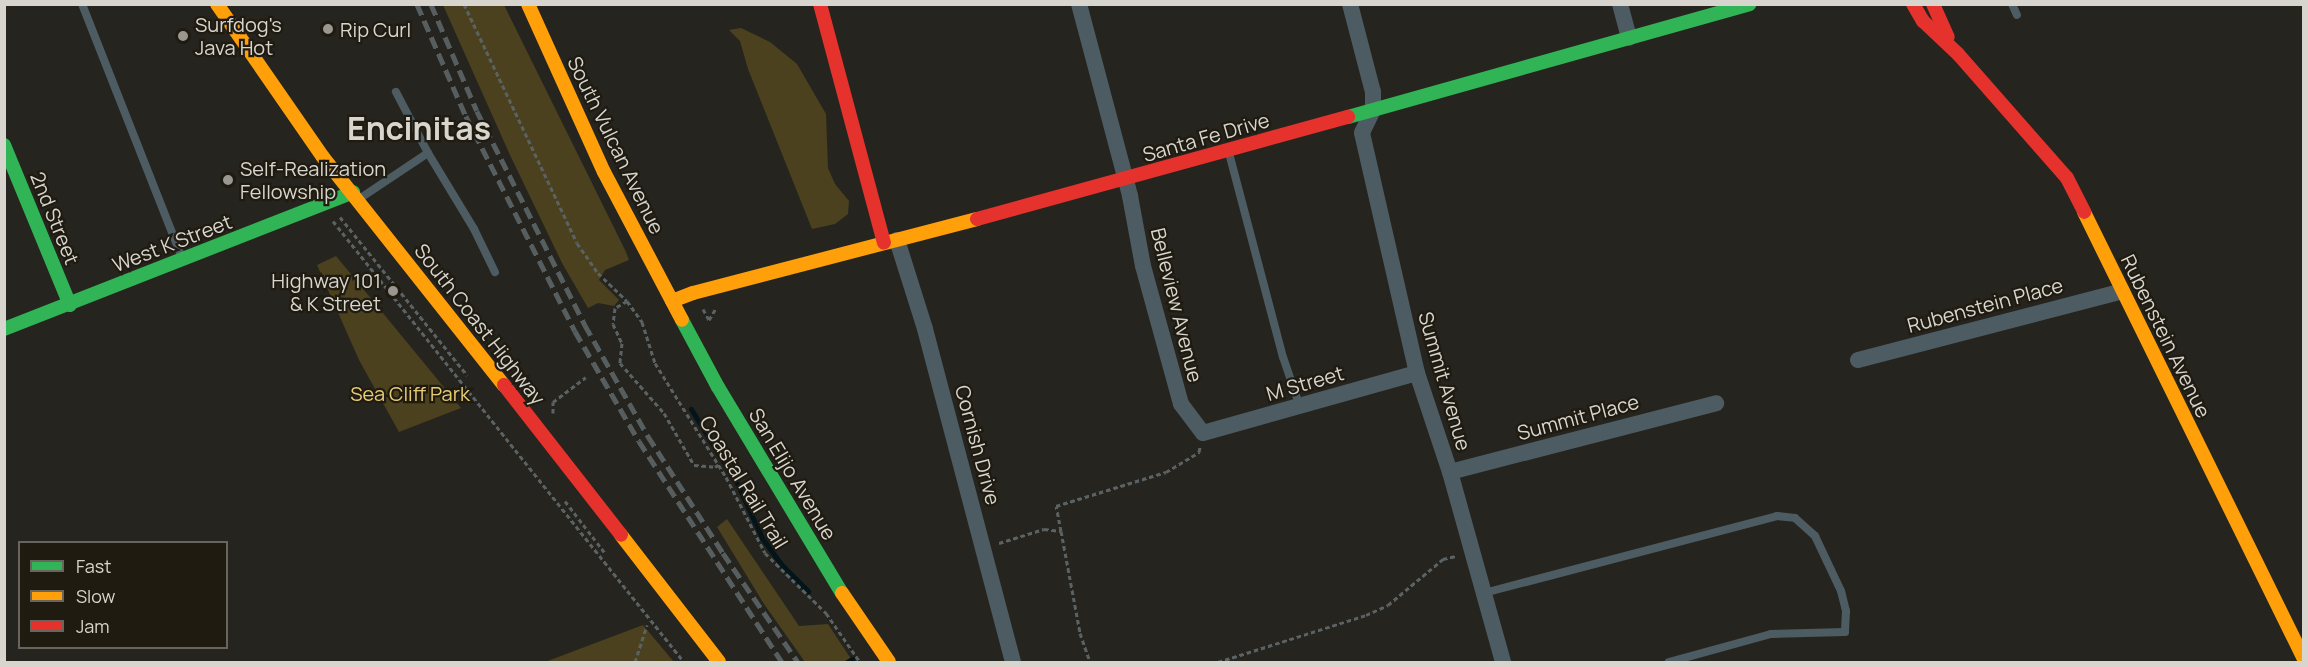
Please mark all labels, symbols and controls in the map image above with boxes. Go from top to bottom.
place label: Surfdog's Java Hot [195,13,282,60]
place label: Rip Curl [340,17,411,41]
marker: Rip Curl [321,22,335,36]
marker: Surfdog's Java Hot [176,29,190,43]
street label: South Vulcan Avenue [563,52,669,238]
street label: Santa Fe Drive [1140,107,1272,167]
district label: Encinitas [347,109,491,147]
place label: Self-Realization Fellowship [240,156,386,203]
street label: 2nd Street [26,168,84,268]
marker: Self-Realization Fellowship [221,173,235,187]
street label: West K Street [109,209,235,277]
street label: Belleview Avenue [1146,225,1208,385]
street label: South Coast Highway [410,239,550,409]
street label: Rubenstein Avenue [2116,251,2216,421]
place label: Highway 101 & K Street [271,268,381,315]
street label: Rubenstein Place [1904,273,2066,337]
marker: Highway 101 & K Street [386,284,400,298]
street label: Summit Avenue [1414,309,1476,453]
street label: M Street [1263,361,1347,405]
park label: Sea Cliff Park [350,381,470,405]
street label: Cornish Drive [950,382,1006,508]
street label: Summit Place [1514,389,1642,445]
street label: San Elijo Avenue [744,404,842,544]
street label: Coastal Rail Trail [695,411,793,553]
legend [18,541,228,649]
text: Fast [76,554,111,578]
text: Slow [76,584,115,608]
text: Jam [76,614,110,638]

